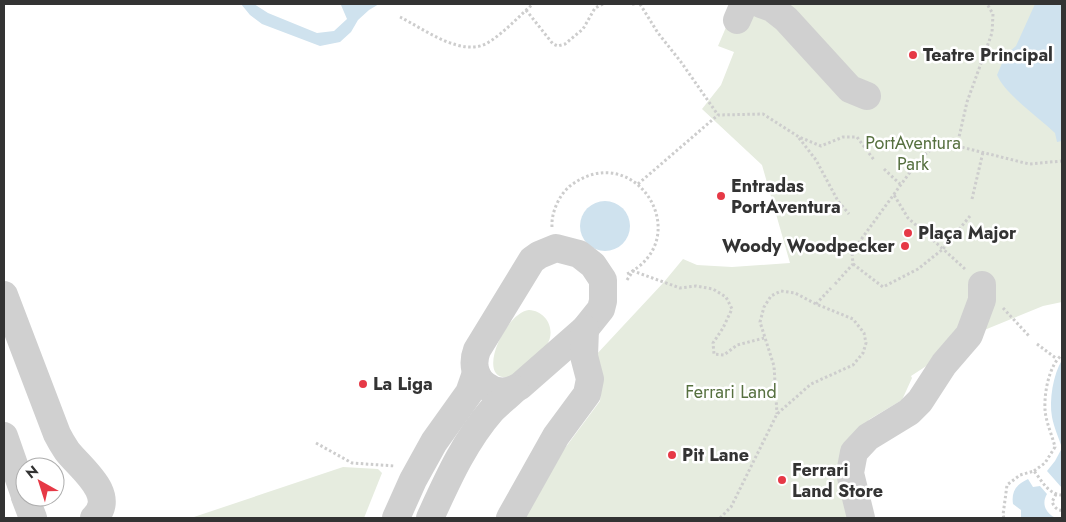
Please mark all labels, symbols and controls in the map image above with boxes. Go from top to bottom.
place label: Teatre Principal [923,42,1053,68]
marker: Teatre Principal [907,49,919,61]
park label: PortAventura Park [865,130,961,177]
place label: Entradas PortAventura [731,173,841,220]
marker: Entradas PortAventura [715,190,727,202]
place label: Plaça Major [918,220,1017,246]
marker: Plaça Major [902,227,914,239]
place label: Woody Woodpecker [722,233,896,259]
marker: Woody Woodpecker [899,240,911,252]
place label: La Liga [373,371,433,397]
marker: La Liga [357,378,369,390]
park label: Ferrari Land [685,379,777,405]
place label: Pit Lane [682,442,749,468]
marker: Pit Lane [666,449,678,461]
north arrow [15,457,65,507]
place label: Ferrari Land Store [792,457,883,504]
text: N [21,461,42,483]
marker: Ferrari Land Store [776,474,788,486]

